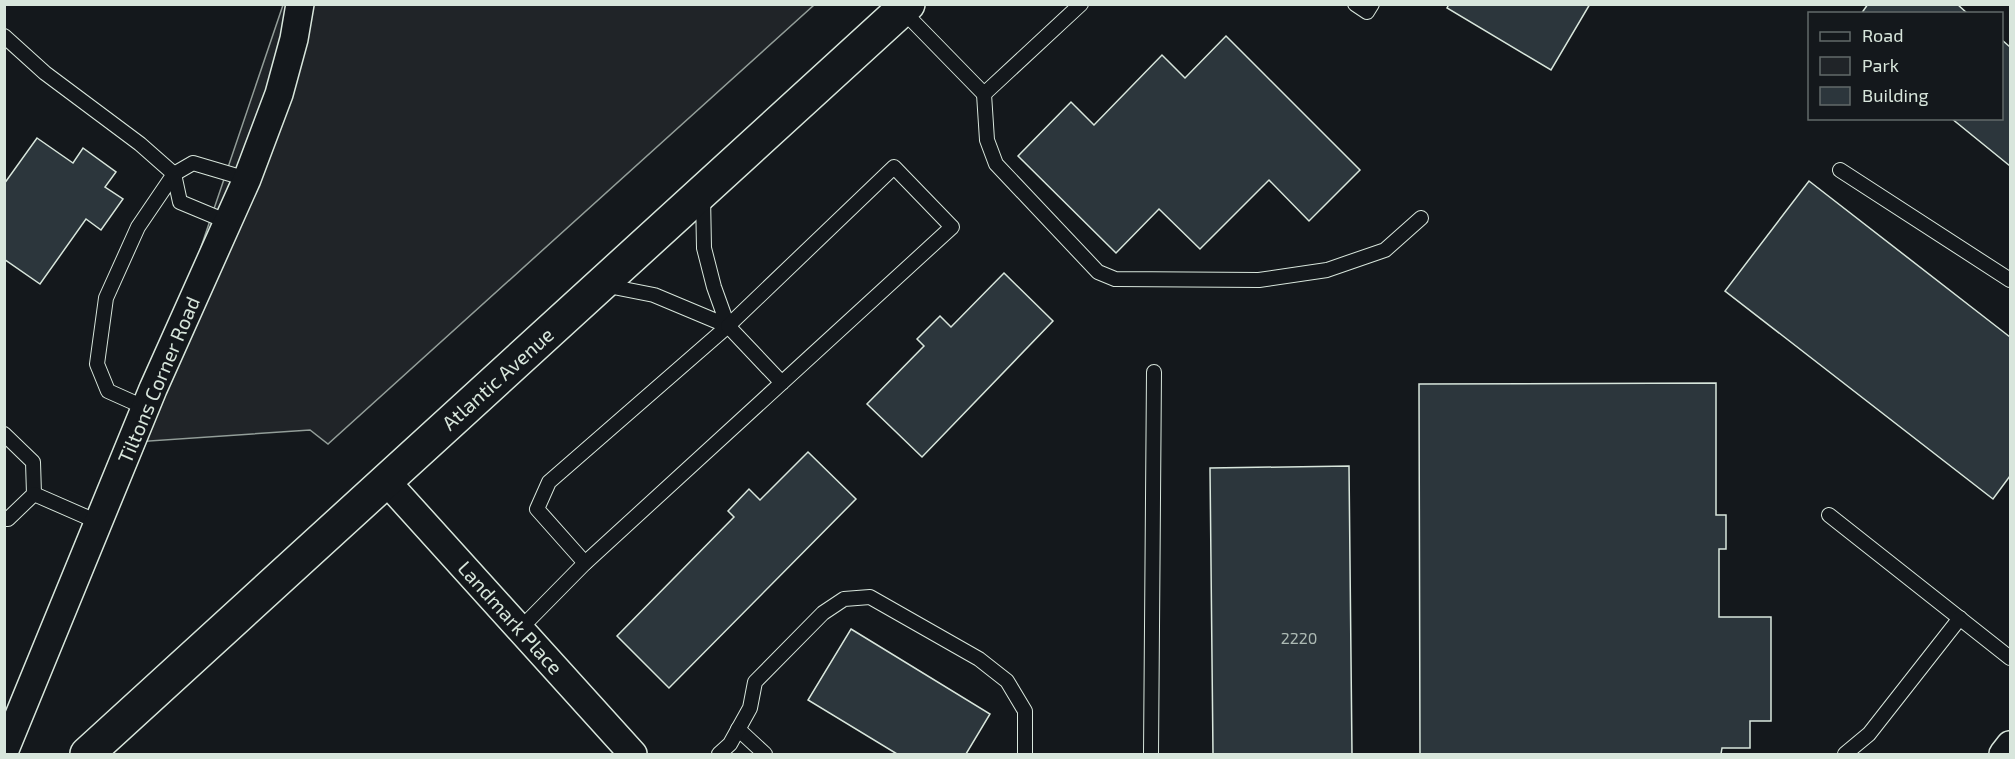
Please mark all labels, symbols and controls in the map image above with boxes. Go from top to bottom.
legend [1808,12,2003,120]
text: Road [1862,24,1903,46]
text: Park [1862,54,1899,76]
text: Building [1862,84,1929,106]
street label: Tiltons Corner Road [112,293,204,467]
street label: Atlantic Avenue [437,322,558,435]
street label: Landmark Place [454,556,568,679]
house number: 2220 [1281,628,1317,647]

